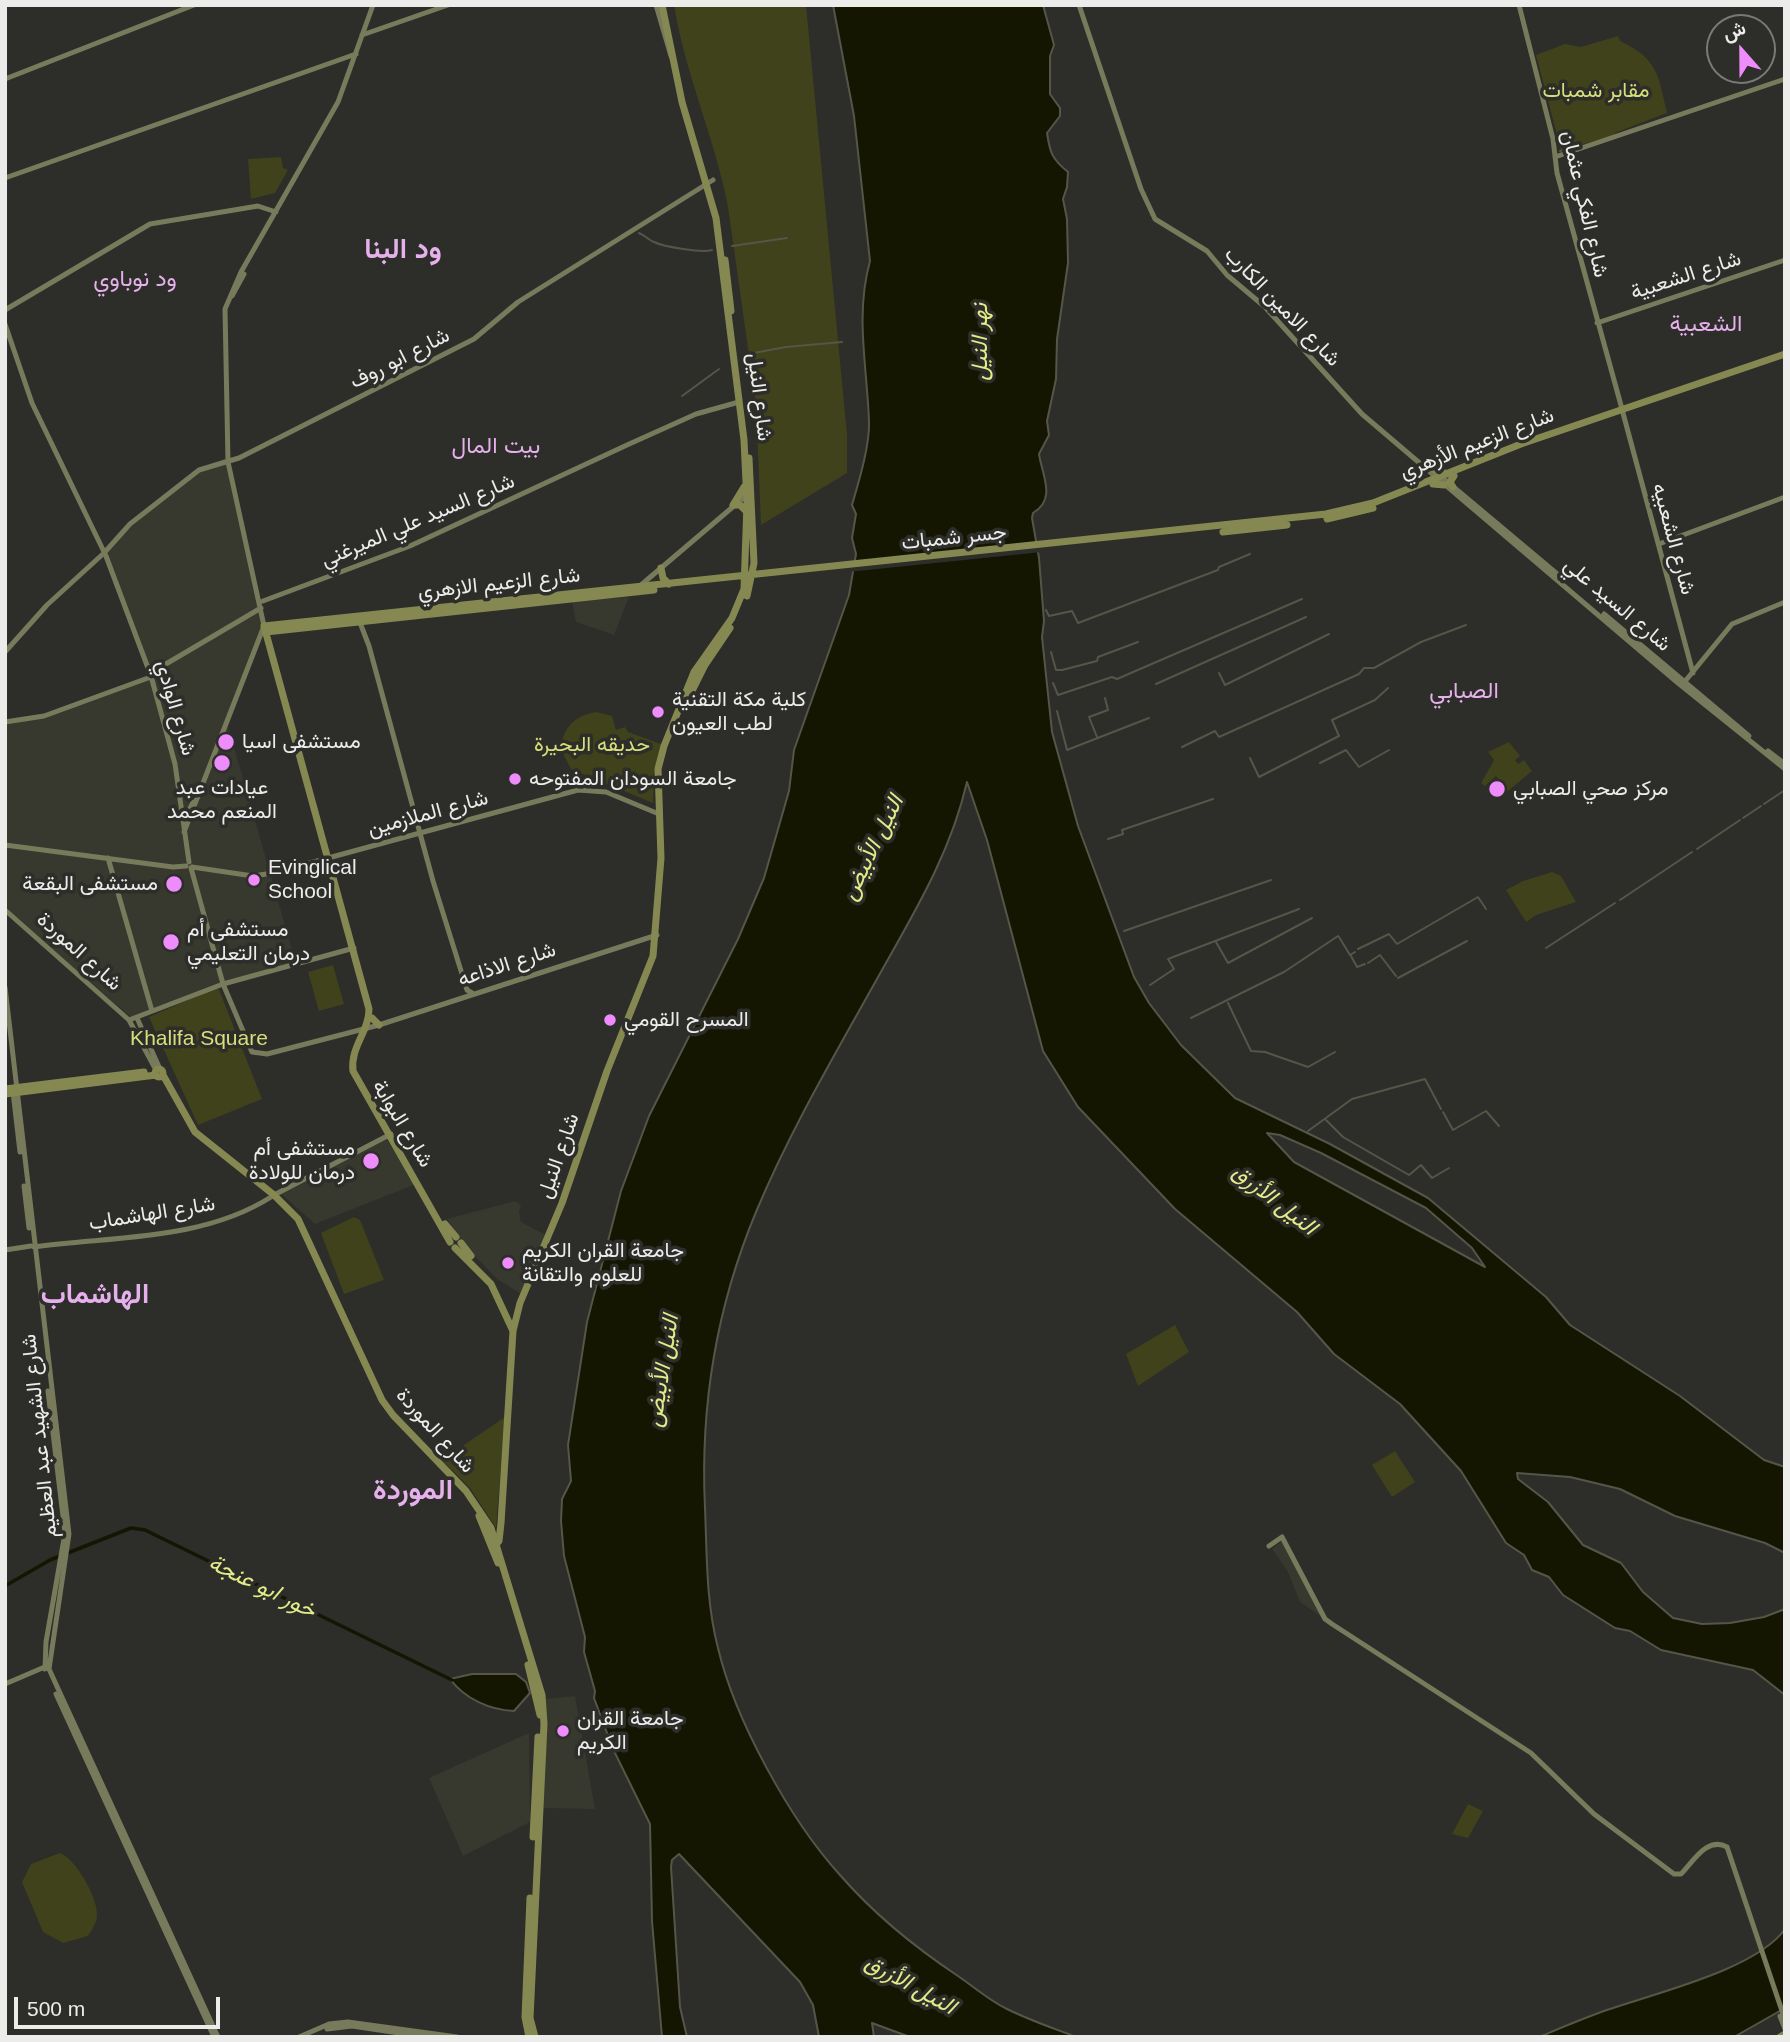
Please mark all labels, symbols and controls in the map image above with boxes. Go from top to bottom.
north arrow [1706,14,1776,84]
text: ش [1720,17,1748,45]
park label: مقابر شمبات [1542,78,1650,104]
street label: شارع الفكي عثمان [1555,128,1613,280]
district label: ود البنا [364,233,442,267]
street label: شارع الامين الكارب [1219,242,1345,372]
street label: شارع الشعبية [1628,246,1744,306]
district label: ود نوباوي [93,266,177,294]
water label: نهر النيل [967,303,995,381]
district label: الشعبية [1670,311,1742,339]
street label: شارع ابو روف [346,323,454,395]
street label: شارع النيل [741,352,777,442]
street label: شارع الزعيم الأزهري [1396,403,1558,485]
district label: بيت المال [452,433,540,461]
street label: شارع السيد علي الميرغني [317,469,519,573]
street label: شارع الشعبيه [1646,480,1700,598]
street label: جسر شمبات [900,520,1008,556]
street label: شارع السيد علي [1558,553,1676,657]
street label: شارع الزعيم الازهري [417,563,581,605]
street label: شارع الوادي [149,657,201,759]
district label: الصبابي [1429,678,1499,706]
place label: كلية مكة التقنية لطب العيون [672,687,806,737]
marker: كلية مكة التقنية لطب العيون [650,704,666,720]
place label: مستشفى اسيا [242,729,361,755]
marker: مستشفى اسيا [216,732,236,752]
park label: حديقه البحيرة [534,732,650,758]
marker: عيادات عبد المنعم محمد [212,753,232,773]
place label: جامعة السودان المفتوحه [529,766,737,792]
marker: جامعة السودان المفتوحه [507,771,523,787]
place label: عيادات عبد المنعم محمد [167,775,277,825]
place label: مركز صحي الصبابي [1513,776,1668,802]
marker: مركز صحي الصبابي [1487,779,1507,799]
street label: شارع الملازمين [365,786,491,842]
water label: النيل الأبيض [836,791,910,905]
place label: Evinglical School [268,855,357,905]
place label: مستشفى البقعة [22,871,158,897]
marker: Evinglical School [246,872,262,888]
marker: مستشفى البقعة [164,874,184,894]
street label: شارع الموردة [31,907,127,997]
place label: مستشفى أم درمان التعليمي [187,917,310,967]
marker: مستشفى أم درمان التعليمي [161,932,181,952]
street label: شارع الاذاعه [455,937,559,993]
place label: المسرح القومي [624,1007,749,1033]
marker: المسرح القومي [602,1012,618,1028]
park label: Khalifa Square [130,1026,268,1052]
street label: شارع البوابة [366,1076,438,1172]
street label: شارع النيل [533,1110,585,1202]
place label: مستشفى أم درمان للولادة [249,1136,355,1186]
marker: مستشفى أم درمان للولادة [361,1151,381,1171]
water label: النيل الأزرق [1226,1158,1322,1242]
street label: شارع الهاشماب [87,1192,217,1236]
place label: جامعة القران الكريم للعلوم والتقانة [522,1238,684,1288]
marker: جامعة القران الكريم للعلوم والتقانة [500,1255,516,1271]
district label: الهاشماب [41,1278,149,1312]
water label: النيل الأبيض [641,1313,685,1429]
street label: شارع الشهيد عبد العظيم [17,1333,63,1539]
street label: شارع الموردة [390,1383,480,1479]
district label: الموردة [373,1474,453,1508]
water label: خور ابو عنجة [204,1549,320,1625]
place label: جامعة القران الكريم [577,1706,684,1756]
marker: جامعة القران الكريم [555,1723,571,1739]
water label: النيل الأزرق [860,1949,960,2021]
scale bar [18,1982,224,2026]
text: 500 m [27,1997,85,2020]

